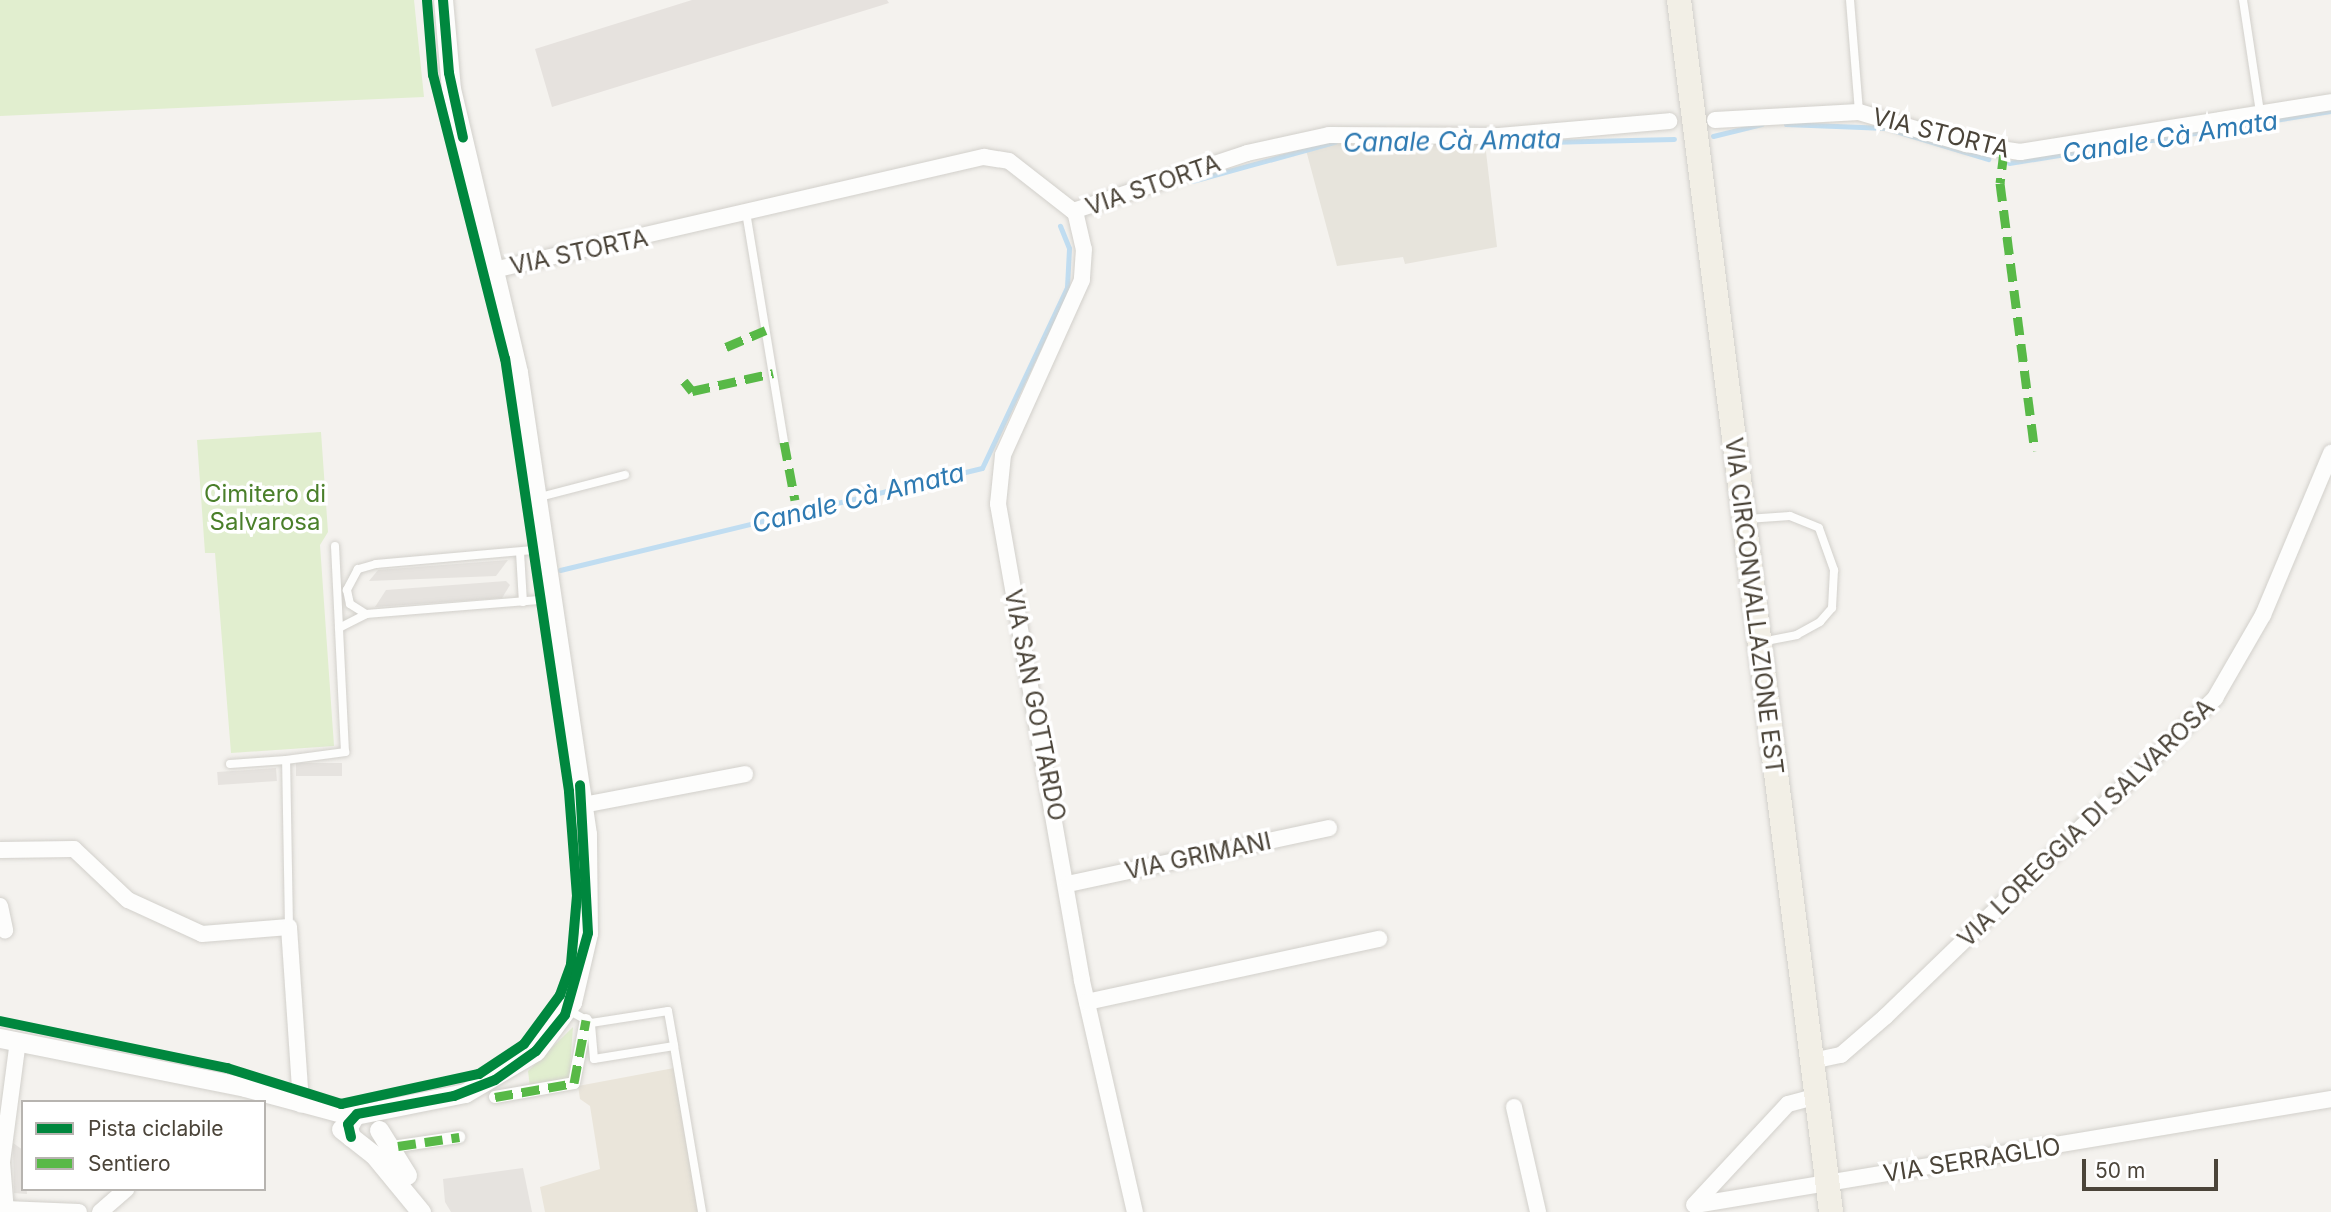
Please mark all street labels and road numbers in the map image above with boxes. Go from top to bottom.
street label: VIA STORTA [1869,102,2013,164]
street label: VIA STORTA [1082,149,1224,221]
street label: VIA STORTA [507,223,651,281]
street label: VIA CIRCONVALLAZIONE EST [1719,436,1789,776]
street label: VIA SAN GOTTARDO [998,587,1072,823]
street label: VIA LOREGGIA DI SALVAROSA [1952,693,2220,953]
street label: VIA GRIMANI [1122,826,1274,886]
street label: VIA SERRAGLIO [1881,1132,2063,1188]

